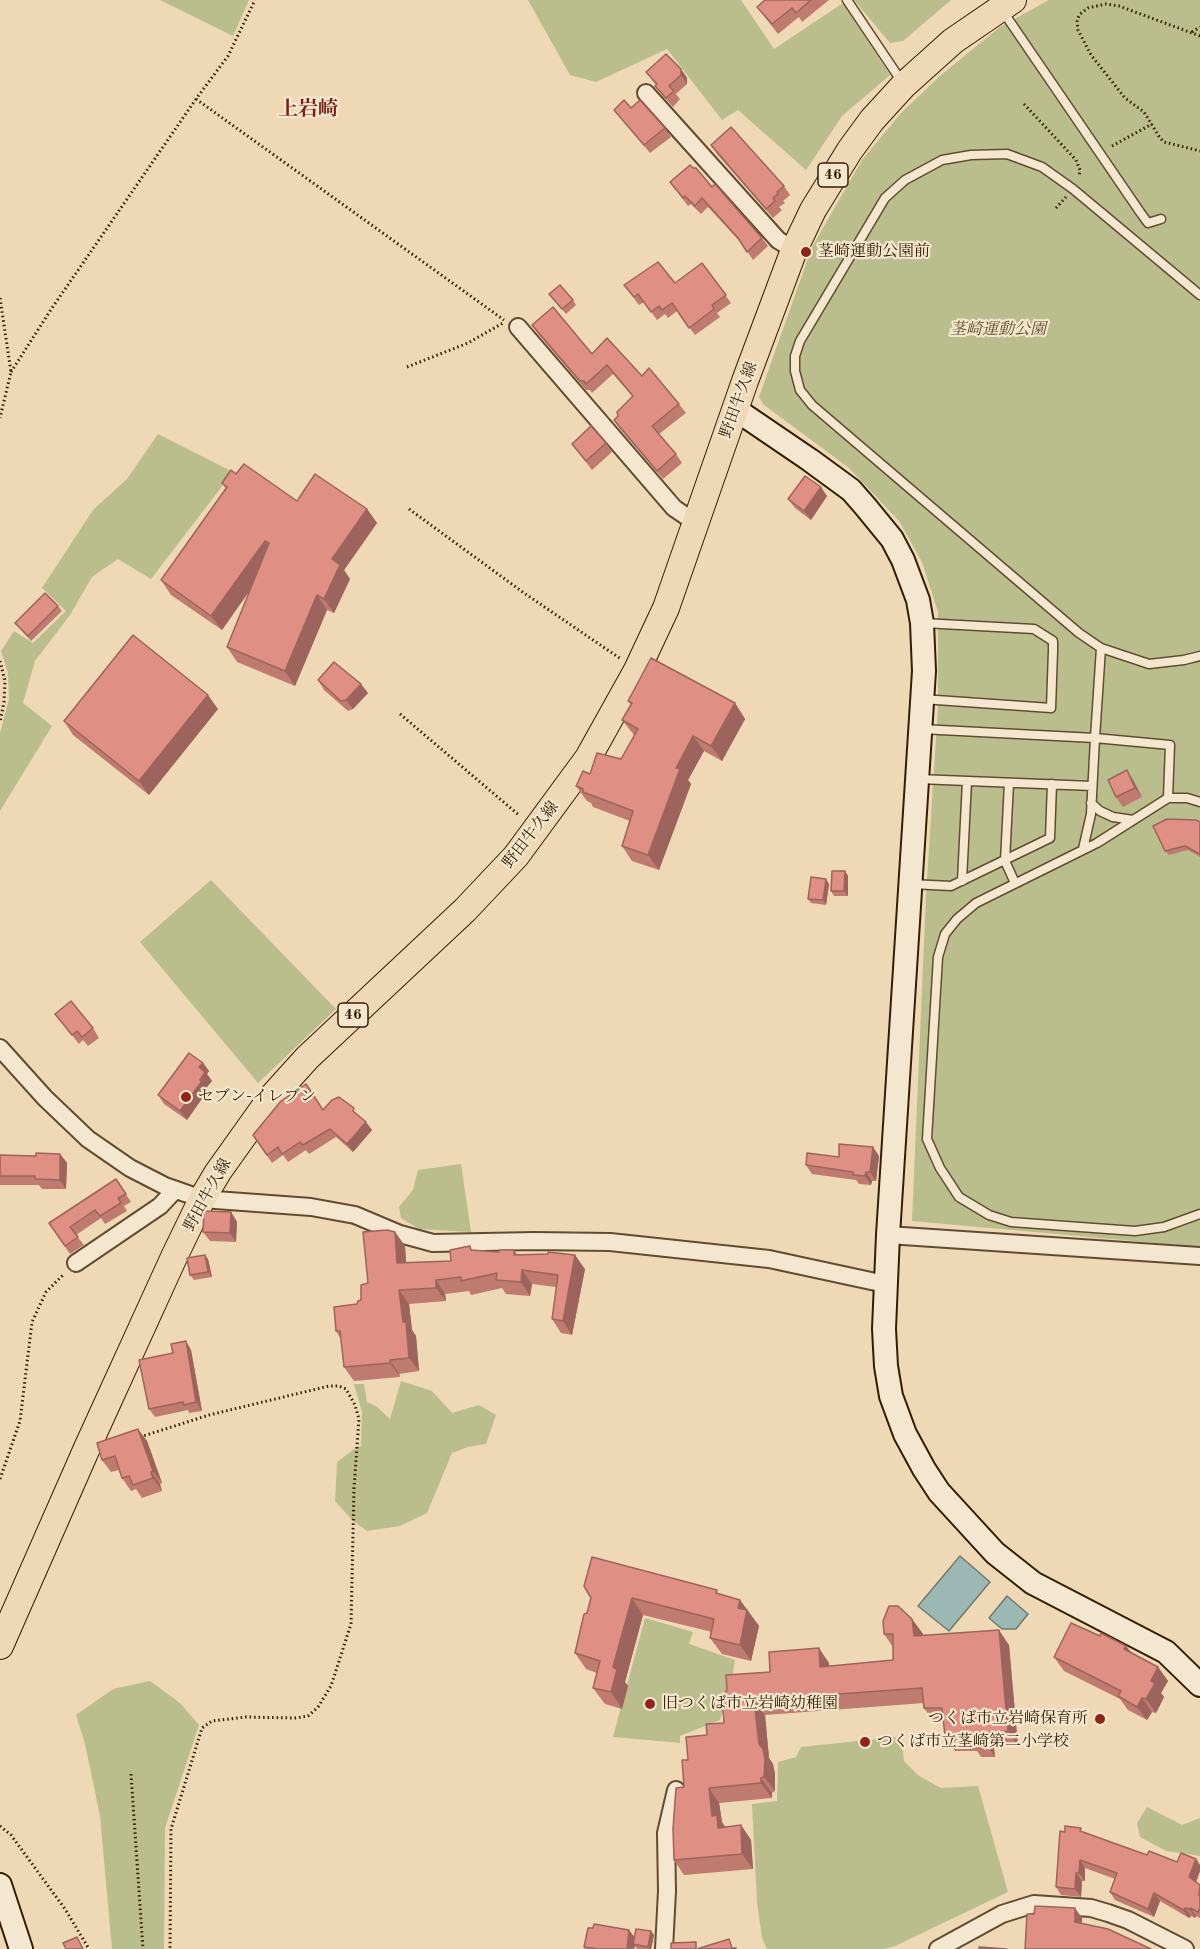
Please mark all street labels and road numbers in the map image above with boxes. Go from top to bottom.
road number: 46 [818,163,848,187]
street label: 野田牛久線 [716,359,762,441]
street label: 野田牛久線 [499,798,563,872]
road number: 46 [338,1003,368,1027]
street label: 野田牛久線 [180,1155,236,1235]

